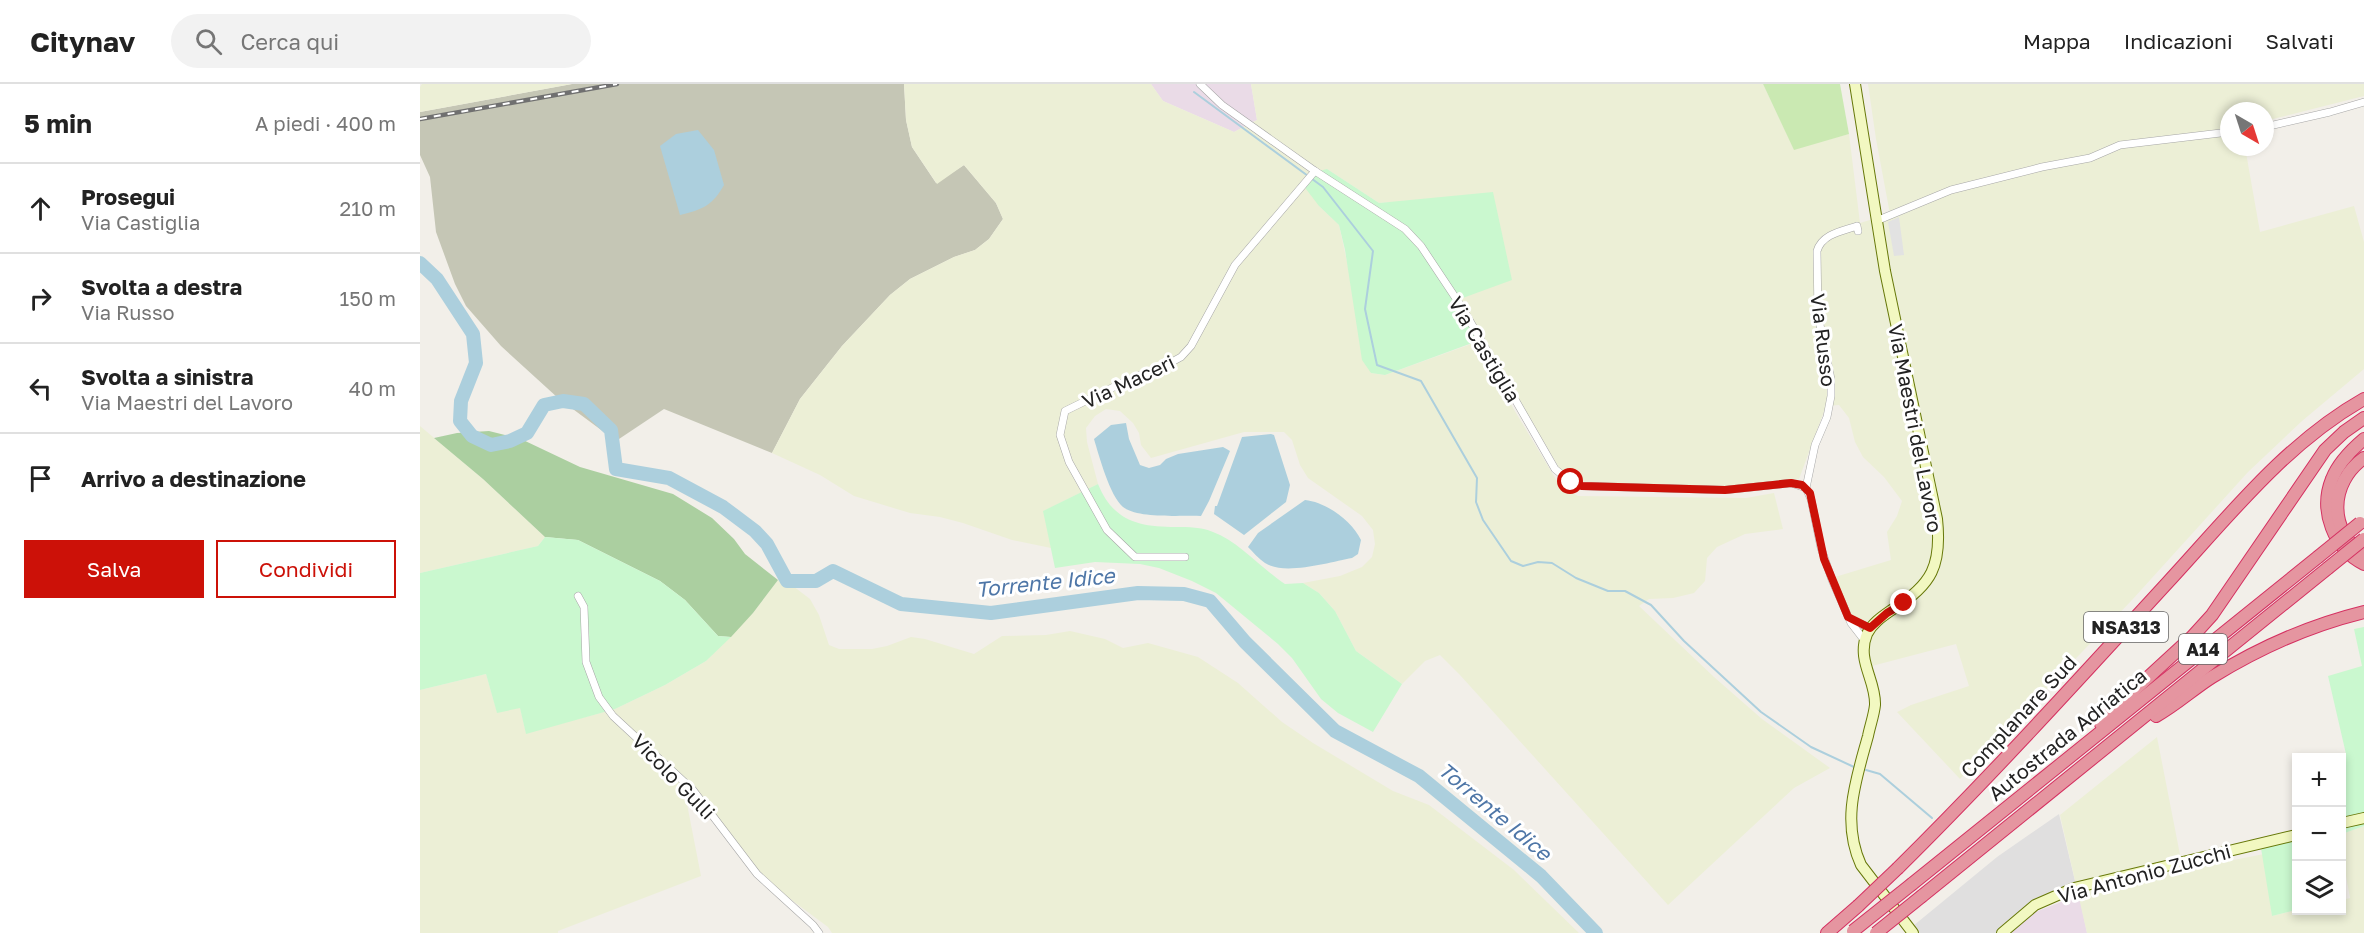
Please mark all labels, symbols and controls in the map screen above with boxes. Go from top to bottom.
search box [171,14,591,68]
text: Citynav [30,25,135,58]
icon: search [192,25,225,58]
text: Cerca qui [240,28,339,55]
text: Mappa [2023,28,2091,54]
text: Indicazioni [2124,28,2233,54]
text: Salvati [2266,28,2334,54]
north arrow [2220,102,2274,156]
text: 5 min [24,108,92,139]
text: A piedi · 400 m [255,111,396,135]
text: Prosegui [81,183,175,210]
icon: ahead [24,192,57,225]
text: 210 m [340,196,396,220]
text: Via Castiglia [81,210,200,234]
text: Svolta a destra [81,273,242,300]
icon: right [24,282,57,315]
text: 150 m [340,286,396,310]
street label: Via Castiglia [1444,292,1526,406]
street label: Via Russo [1806,292,1842,388]
text: Via Russo [81,300,175,324]
street label: Via Maestri del Lavoro [1884,322,1948,534]
street label: Via Maceri [1078,349,1178,413]
text: Svolta a sinistra [81,363,253,390]
icon: left [24,372,57,405]
text: 40 m [349,376,396,400]
text: Via Maestri del Lavoro [81,390,293,414]
icon: arrive [24,462,57,495]
text: Arrivo a destinazione [81,465,306,492]
route start [1557,468,1583,494]
button: Salva [24,540,204,598]
button: Condividi [216,540,396,598]
water label: Torrente Idice [974,562,1117,602]
route end [1890,589,1916,615]
road number: NSA313 [2084,612,2168,642]
road number: A14 [2179,634,2227,664]
street label: Complanare Sud [1955,650,2081,782]
street label: Autostrada Adriatica [1983,663,2151,805]
street label: Vicolo Gulli [627,728,721,824]
map controls [2292,753,2346,915]
button: + [2292,753,2346,807]
water label: Torrente Idice [1433,756,1558,867]
button: − [2292,807,2346,861]
street label: Via Antonio Zucchi [2055,838,2233,908]
button: layers [2292,861,2346,915]

